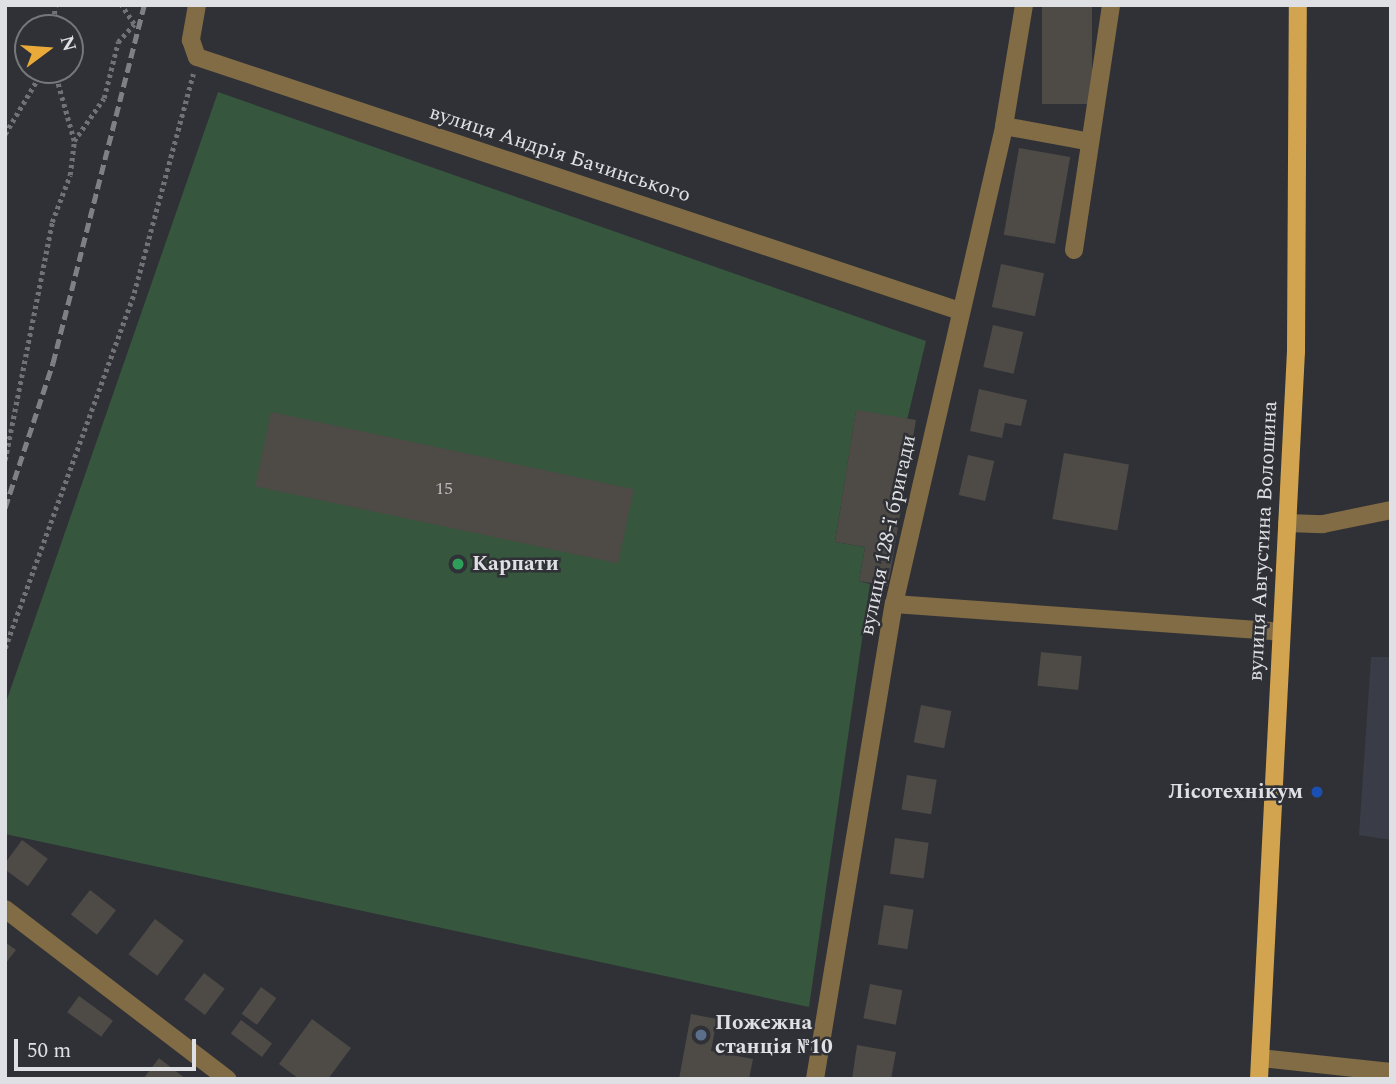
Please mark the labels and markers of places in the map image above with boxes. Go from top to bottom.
place label: Карпати [472,551,559,577]
marker: Карпати [450,556,466,572]
place label: Лісотехнікум [1168,779,1303,805]
marker: Лісотехнікум [1309,784,1325,800]
place label: Пожежна станція №10 [715,1010,833,1060]
marker: Пожежна станція №10 [693,1027,709,1043]

